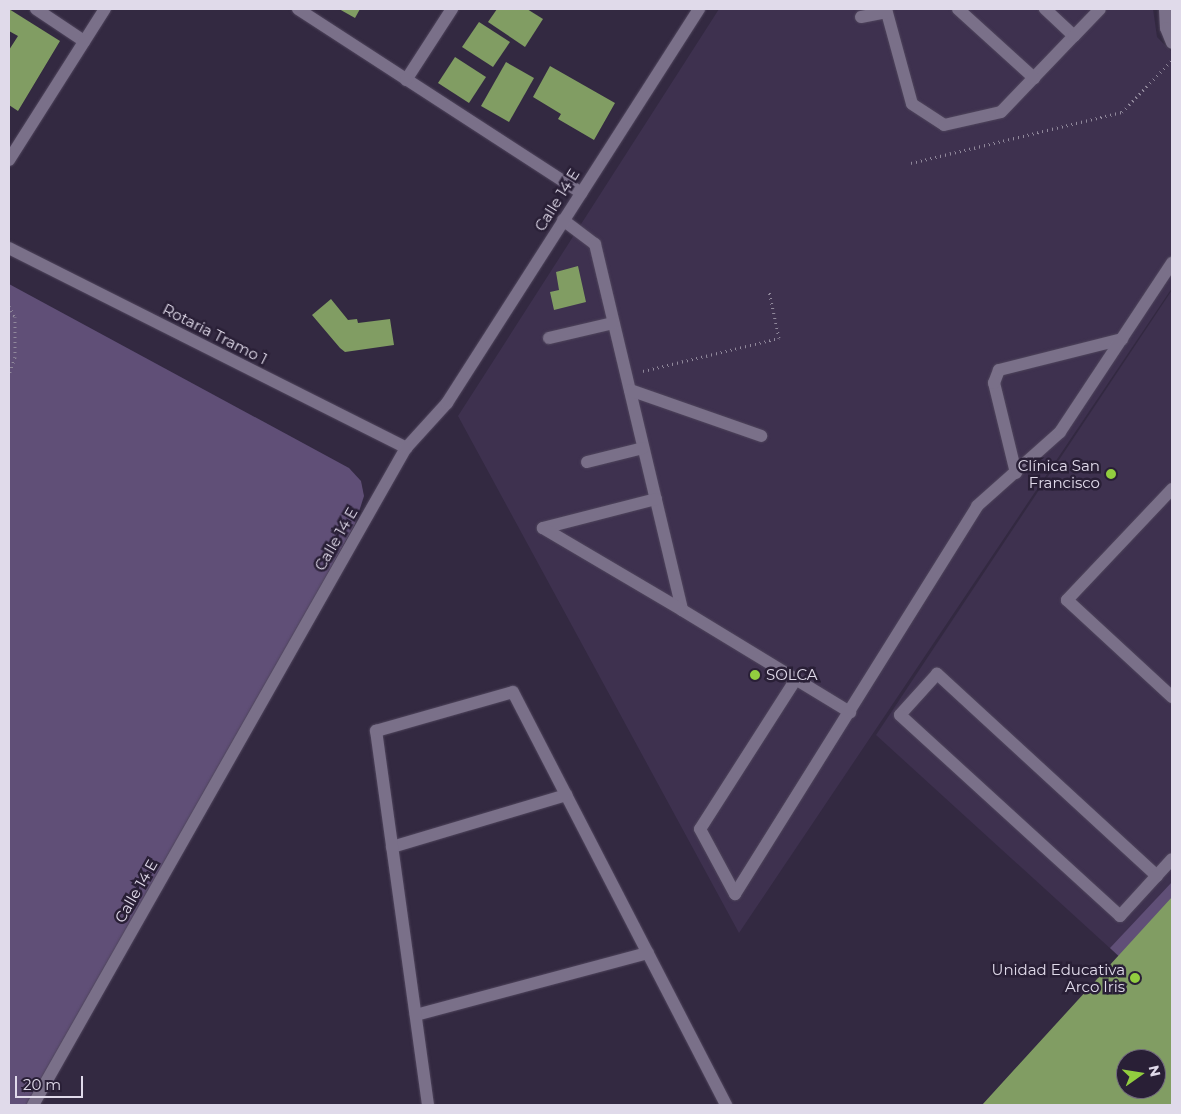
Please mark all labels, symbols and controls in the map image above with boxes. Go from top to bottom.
street label: Calle 14 E [531,166,583,234]
street label: Rotaria Tramo 1 [160,300,270,368]
place label: Clínica San Francisco [1018,456,1100,491]
marker: Clínica San Francisco [1104,467,1118,481]
street label: Calle 14 E [311,504,361,574]
place label: SOLCA [766,666,818,684]
marker: SOLCA [748,668,762,682]
street label: Calle 14 E [111,856,161,926]
place label: Unidad Educativa Arco Iris [992,960,1125,995]
marker: Unidad Educativa Arco Iris [1129,972,1141,984]
north arrow [1116,1049,1166,1099]
text: N [1145,1063,1165,1078]
scale bar [18,1066,85,1098]
text: 20 m [23,1075,61,1094]

